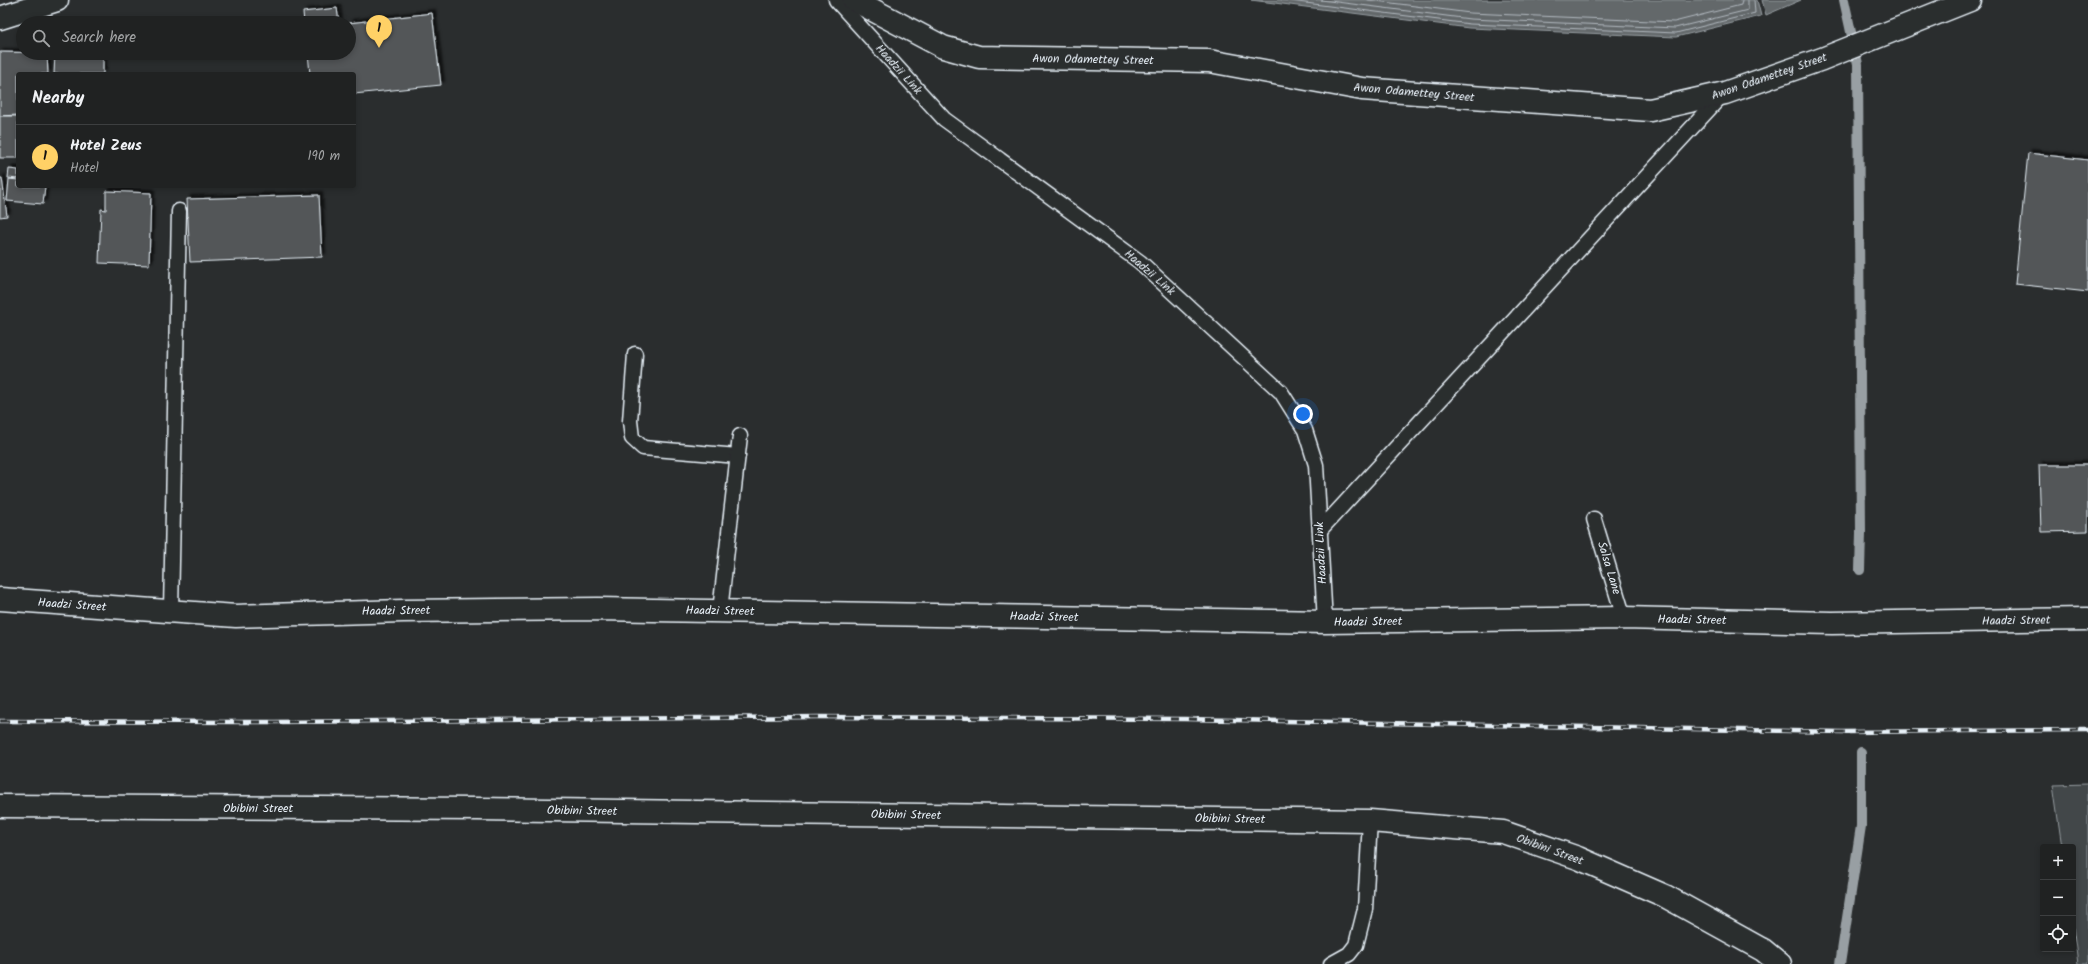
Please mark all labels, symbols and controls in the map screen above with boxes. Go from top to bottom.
pin: 1 [366,15,392,48]
search box [16,16,356,60]
text: Search here [62,26,136,50]
icon: search [30,27,52,49]
street label: Haadzii Link [871,39,927,99]
street label: Awon Odamettey Street [1708,47,1830,105]
street label: Awon Odamettey Street [1032,48,1154,70]
street label: Awon Odamettey Street [1353,77,1476,107]
text: Nearby [32,85,84,112]
text: Hotel Zeus [70,134,142,158]
text: 1 [43,146,47,167]
text: 190 m [308,146,340,167]
text: Hotel [70,158,99,179]
street label: Haadzii Link [1120,244,1180,300]
your location [1293,404,1313,424]
street label: Haadzii Link [1310,521,1332,585]
street label: Salsa Lane [1592,539,1626,597]
street label: Haadzi Street [37,593,107,617]
street label: Haadzi Street [362,601,431,621]
street label: Haadzi Street [686,601,755,621]
street label: Haadzi Street [1010,607,1079,627]
street label: Haadzi Street [1658,610,1727,630]
street label: Haadzi Street [1982,610,2051,630]
street label: Haadzi Street [1334,612,1403,632]
street label: Obibini Street [223,799,293,818]
street label: Obibini Street [547,801,618,821]
street label: Obibini Street [871,805,942,825]
street label: Obibini Street [1195,809,1266,829]
street label: Obibini Street [1514,828,1587,870]
map controls [2040,844,2076,952]
button: + [2040,844,2076,880]
button: − [2040,880,2076,916]
button: locate [2040,916,2076,952]

